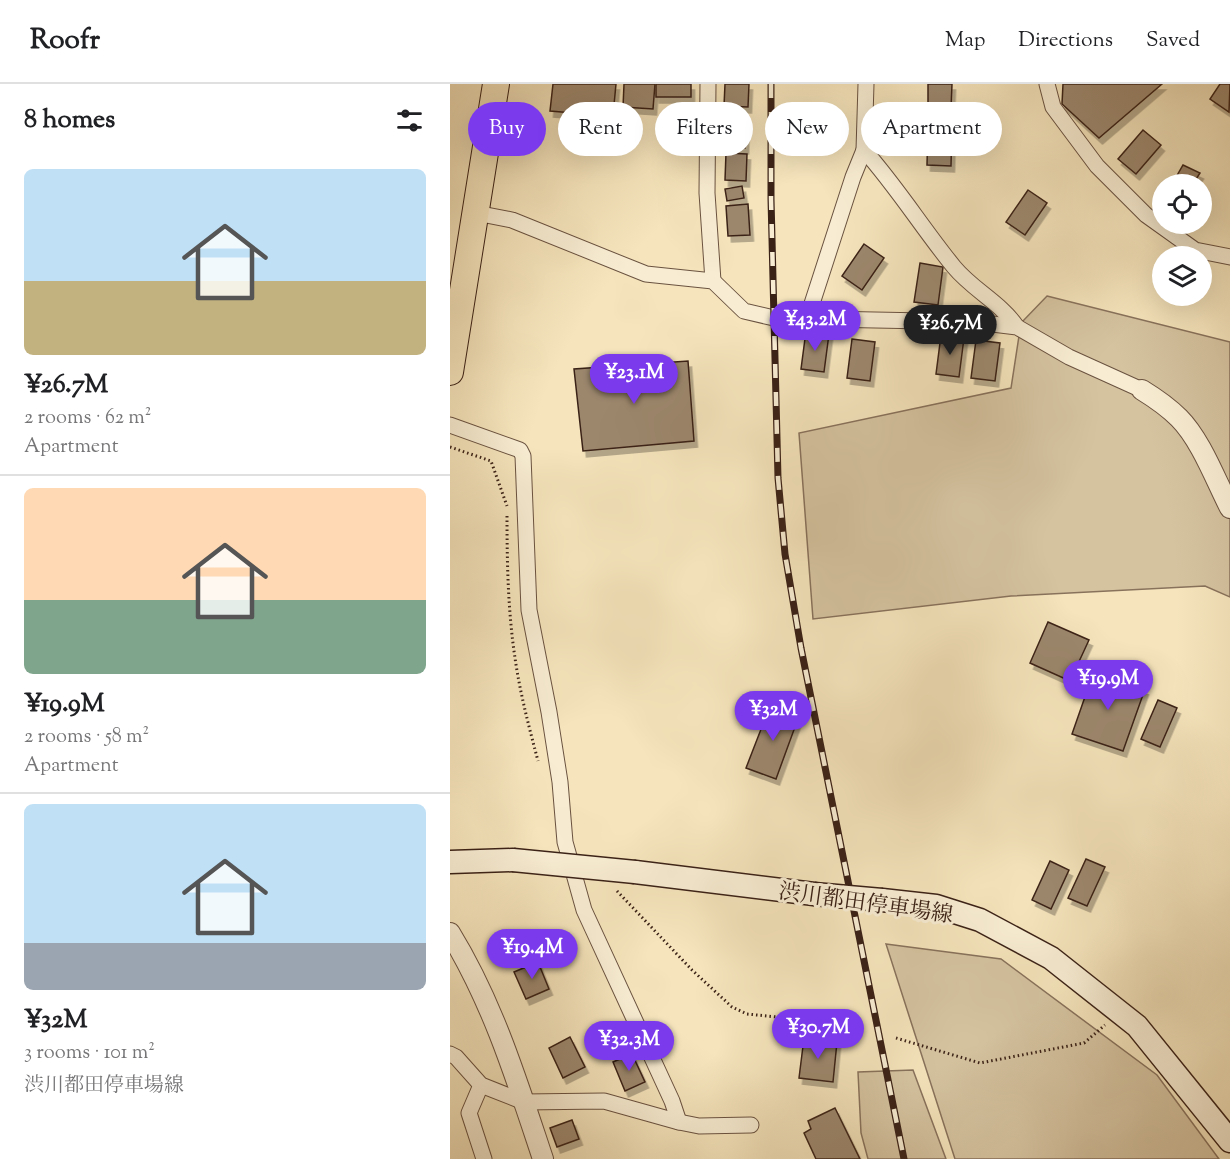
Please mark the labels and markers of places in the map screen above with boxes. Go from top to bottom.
pin: ¥43.2M [766,301,864,352]
pin: ¥26.7M [901,305,999,356]
pin: ¥23.1M [585,354,683,405]
pin: ¥19.9M [1059,660,1157,711]
pin: ¥32M [737,691,809,742]
pin: ¥19.4M [483,929,581,980]
pin: ¥30.7M [769,1009,867,1060]
pin: ¥32.3M [580,1021,678,1072]

